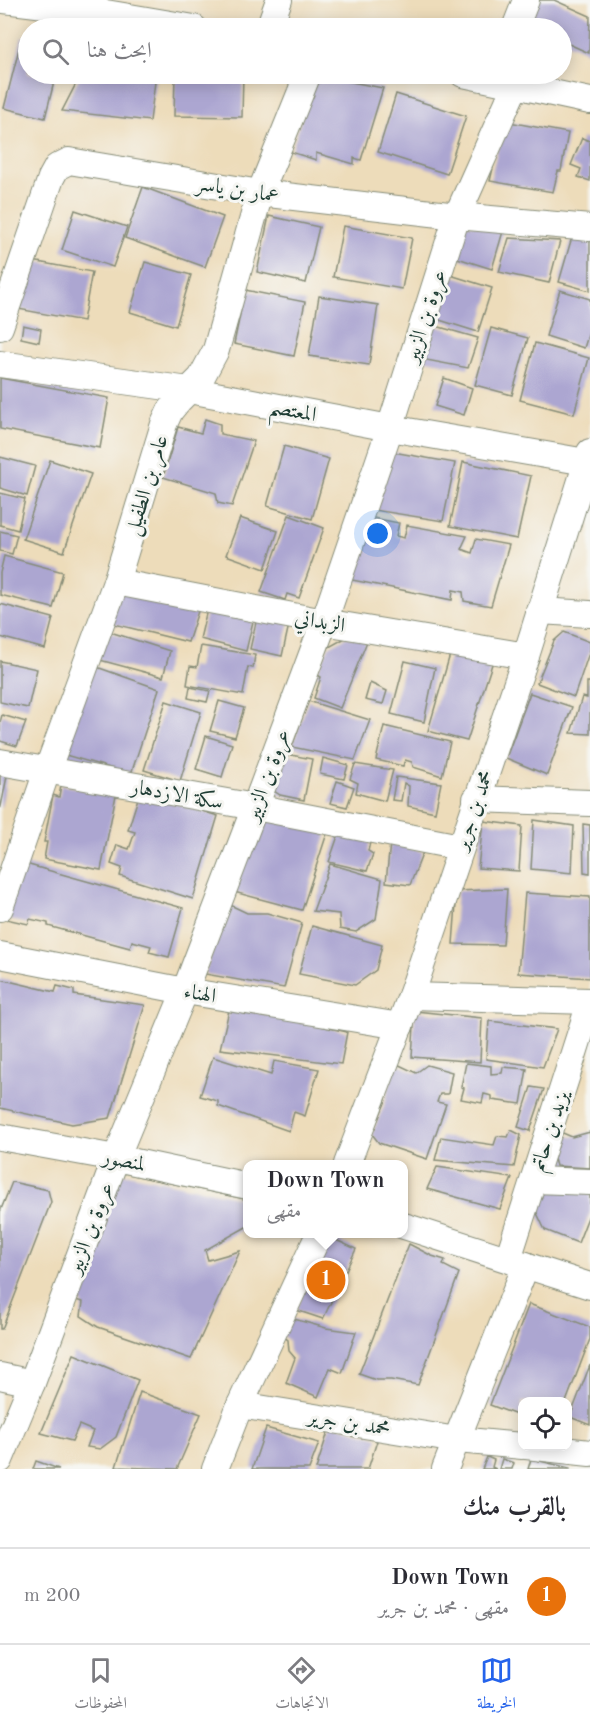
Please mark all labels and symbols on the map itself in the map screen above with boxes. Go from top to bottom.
street label: عمار بن ياسر [193,173,280,209]
street label: عروة بن الزبير [400,267,454,368]
street label: المعتصم [266,397,318,435]
street label: عامر بن الطفيل [122,433,176,539]
your location [363,519,392,548]
street label: الزبداني [292,607,347,642]
street label: عروة بن الزبير [240,726,298,827]
street label: محمد بن جرير [450,768,499,855]
street label: سكة الازدهار [127,775,225,814]
street label: الهناء [182,981,217,1008]
street label: يزيد بن حاتم [528,1087,580,1176]
street label: لمنصور [98,1147,147,1177]
street label: عروة بن الزبير [63,1180,121,1280]
pin: 1 [306,1258,346,1302]
street label: محمد بن جرير [304,1406,392,1441]

